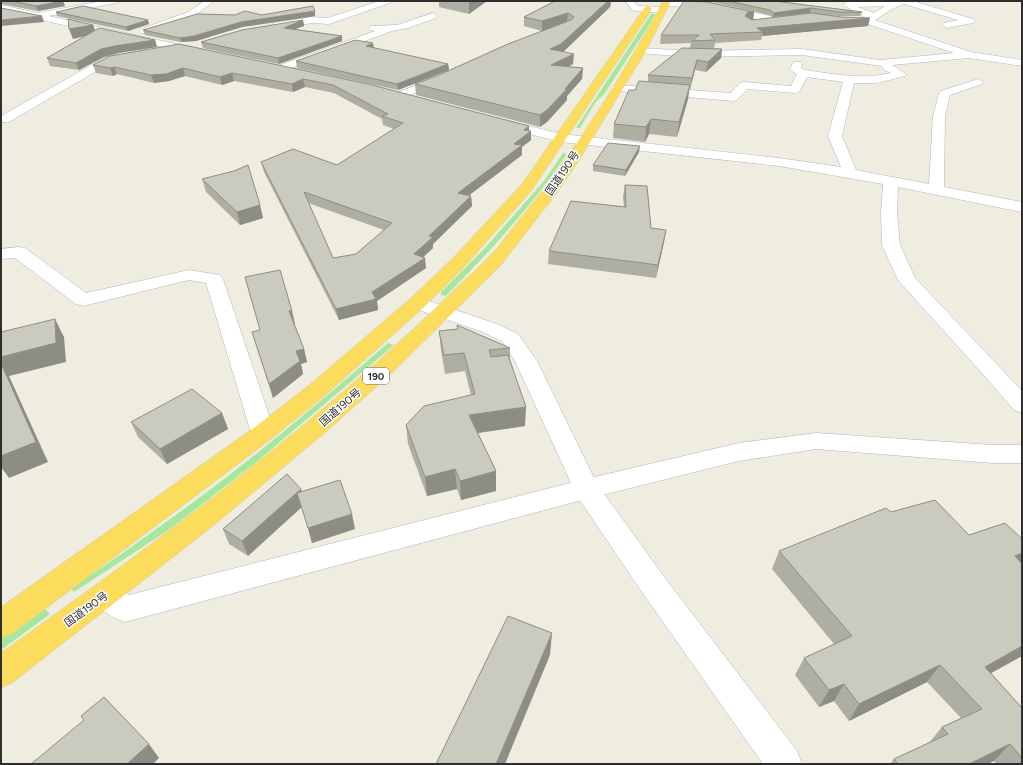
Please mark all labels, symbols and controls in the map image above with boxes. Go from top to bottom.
street label: 国道190号 [543,149,582,198]
road number: 190 [363,368,389,384]
street label: 国道190号 [317,386,364,429]
street label: 国道190号 [62,589,111,630]

